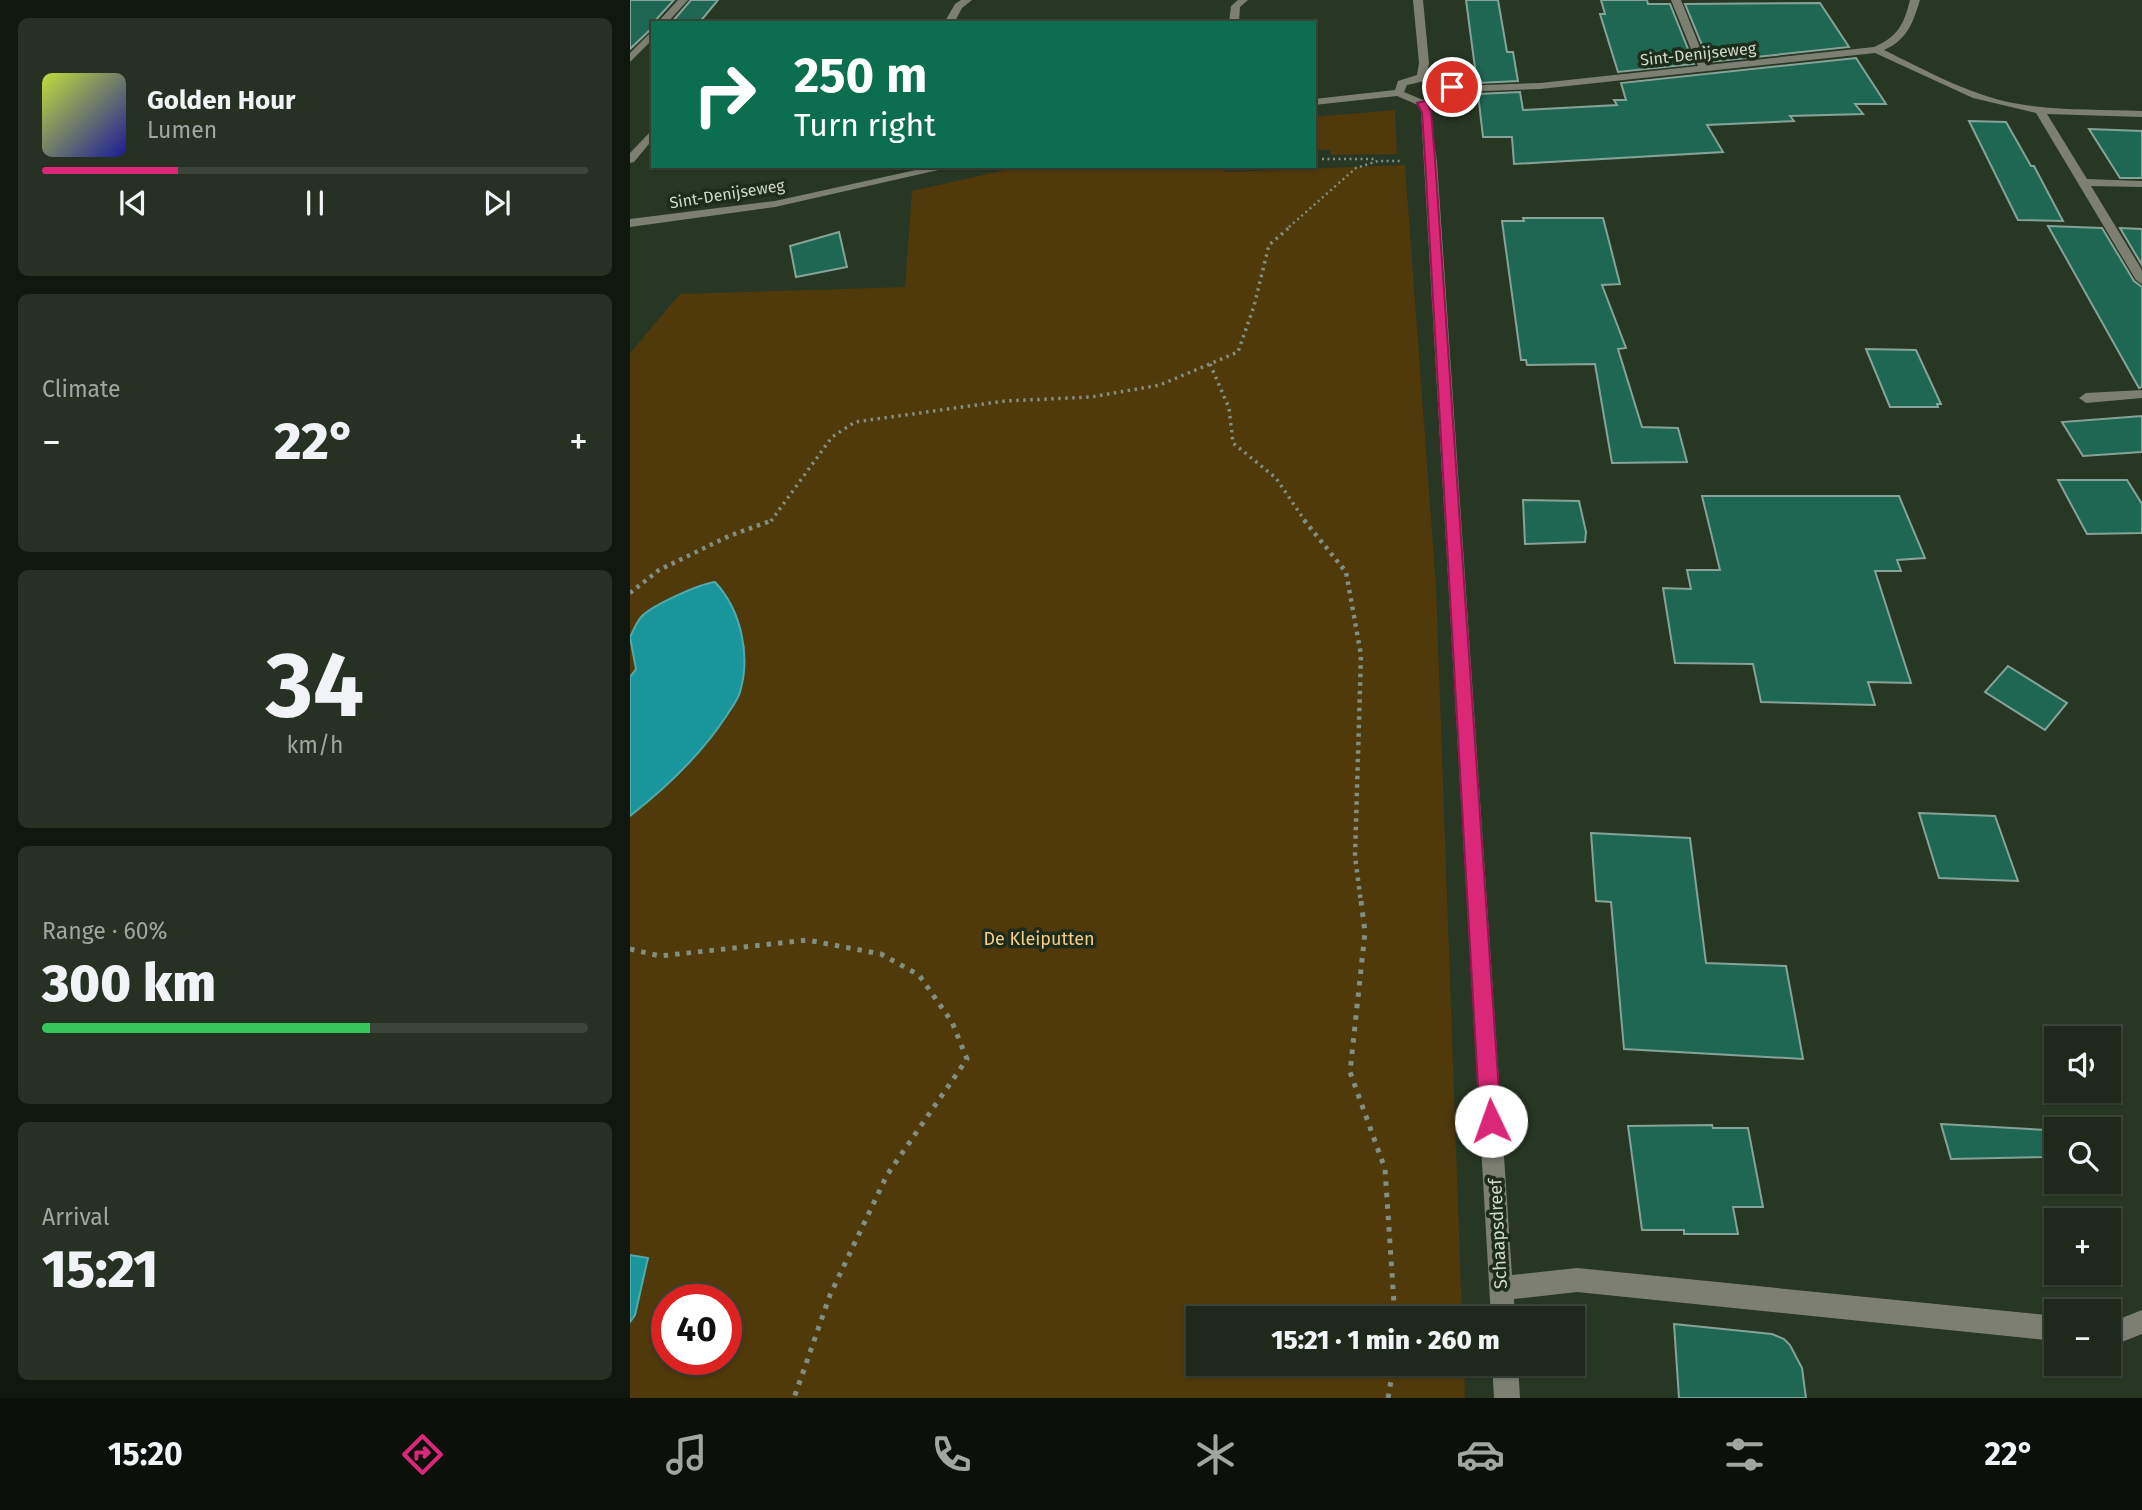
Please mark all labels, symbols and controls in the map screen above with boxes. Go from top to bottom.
street label: Sint-Denijseweg [1639,38,1757,70]
text: 250 m [794,46,927,105]
icon: right [679,49,770,140]
pin [1422,57,1482,117]
icon: arrive [1433,68,1471,106]
text: Golden Hour [147,85,295,116]
text: Turn right [794,106,936,144]
text: Lumen [147,116,217,144]
street label: Sint-Denijseweg [668,175,787,212]
icon: previous [114,184,152,222]
icon: pause [296,184,334,222]
icon: next [478,184,516,222]
text: Climate [42,375,121,403]
text: 22° [274,410,356,473]
text: − [42,419,61,465]
text: + [569,419,588,465]
text: 34 [266,631,364,740]
text: km/h [287,731,343,759]
text: Range · 60% [42,917,168,945]
park label: De Kleiputten [983,928,1095,950]
text: 300 km [42,952,216,1015]
map controls [2044,1026,2121,1376]
button: sound [2044,1026,2121,1103]
position arrow [1454,1084,1528,1158]
button: search [2044,1117,2121,1194]
street label: Schaapsdreef [1484,1176,1512,1290]
text: Arrival [42,1203,109,1231]
button: + [2044,1208,2121,1285]
text: 15:21 [42,1238,158,1301]
speed limit sign: 40 [651,1284,742,1375]
button: − [2044,1299,2121,1376]
text: 15:21 · 1 min · 260 m [1271,1325,1500,1356]
icon: directions [398,1430,447,1479]
icon: music [662,1430,711,1479]
icon: phone [927,1430,976,1479]
icon: climate [1191,1430,1240,1479]
icon: car [1456,1430,1505,1479]
icon: filters [1720,1430,1769,1479]
text: 15:20 [108,1435,183,1473]
text: 22° [1985,1435,2034,1473]

